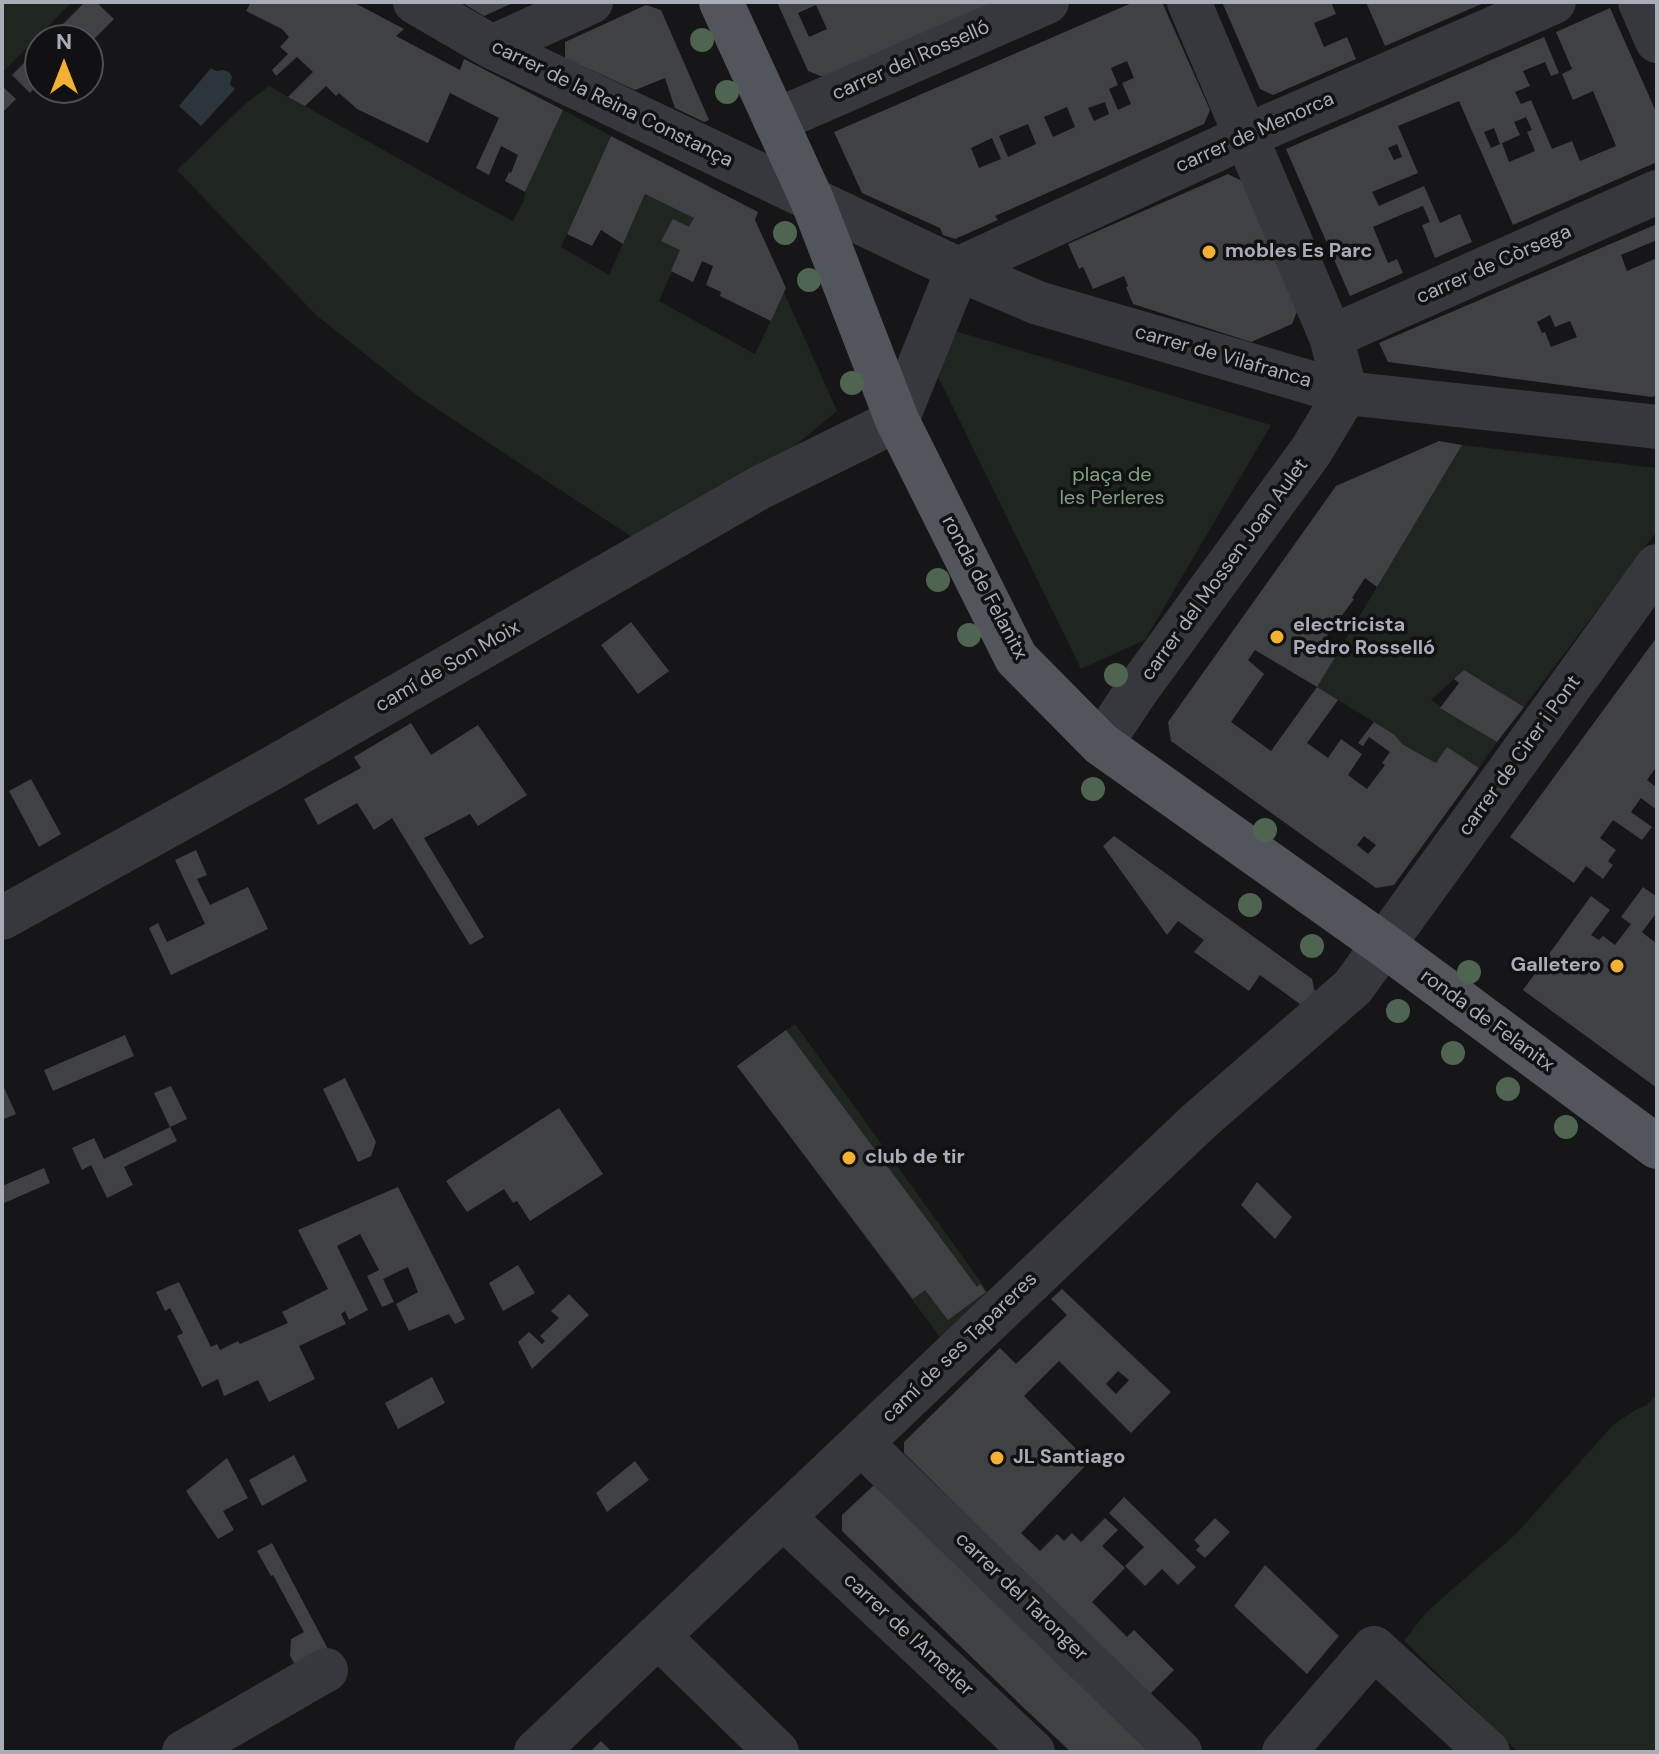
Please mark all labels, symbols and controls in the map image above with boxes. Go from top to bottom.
street label: carrer del Rosselló [829,15,993,107]
north arrow [24,24,104,104]
text: N [56,27,72,56]
street label: carrer de la Reina Constança [487,35,737,173]
street label: carrer de Menorca [1172,87,1338,179]
street label: carrer de Còrsega [1413,220,1575,310]
place label: mobles Es Parc [1225,240,1372,264]
marker: mobles Es Parc [1200,243,1218,261]
street label: carrer de Vilafranca [1132,320,1314,394]
street label: carrer del Mossen Joan Aulet [1136,454,1314,686]
park label: plaça de les Perleres [1059,464,1165,511]
street label: ronda de Felanitx [936,512,1032,664]
place label: electricista Pedro Rosselló [1293,614,1435,661]
street label: camí de Son Moix [372,616,524,718]
marker: electricista Pedro Rosselló [1268,628,1286,646]
street label: carrer de Cirer i Pont [1454,671,1586,841]
place label: Galletero [1510,954,1601,978]
marker: Galletero [1608,957,1626,975]
street label: ronda de Felanitx [1415,964,1559,1078]
place label: club de tir [865,1146,965,1170]
marker: club de tir [840,1149,858,1167]
street label: camí de ses Tapareres [877,1268,1043,1428]
place label: JL Santiago [1013,1446,1125,1470]
marker: JL Santiago [988,1449,1006,1467]
street label: carrer del Taronger [950,1528,1092,1666]
street label: carrer de l'Ametler [838,1568,978,1702]

